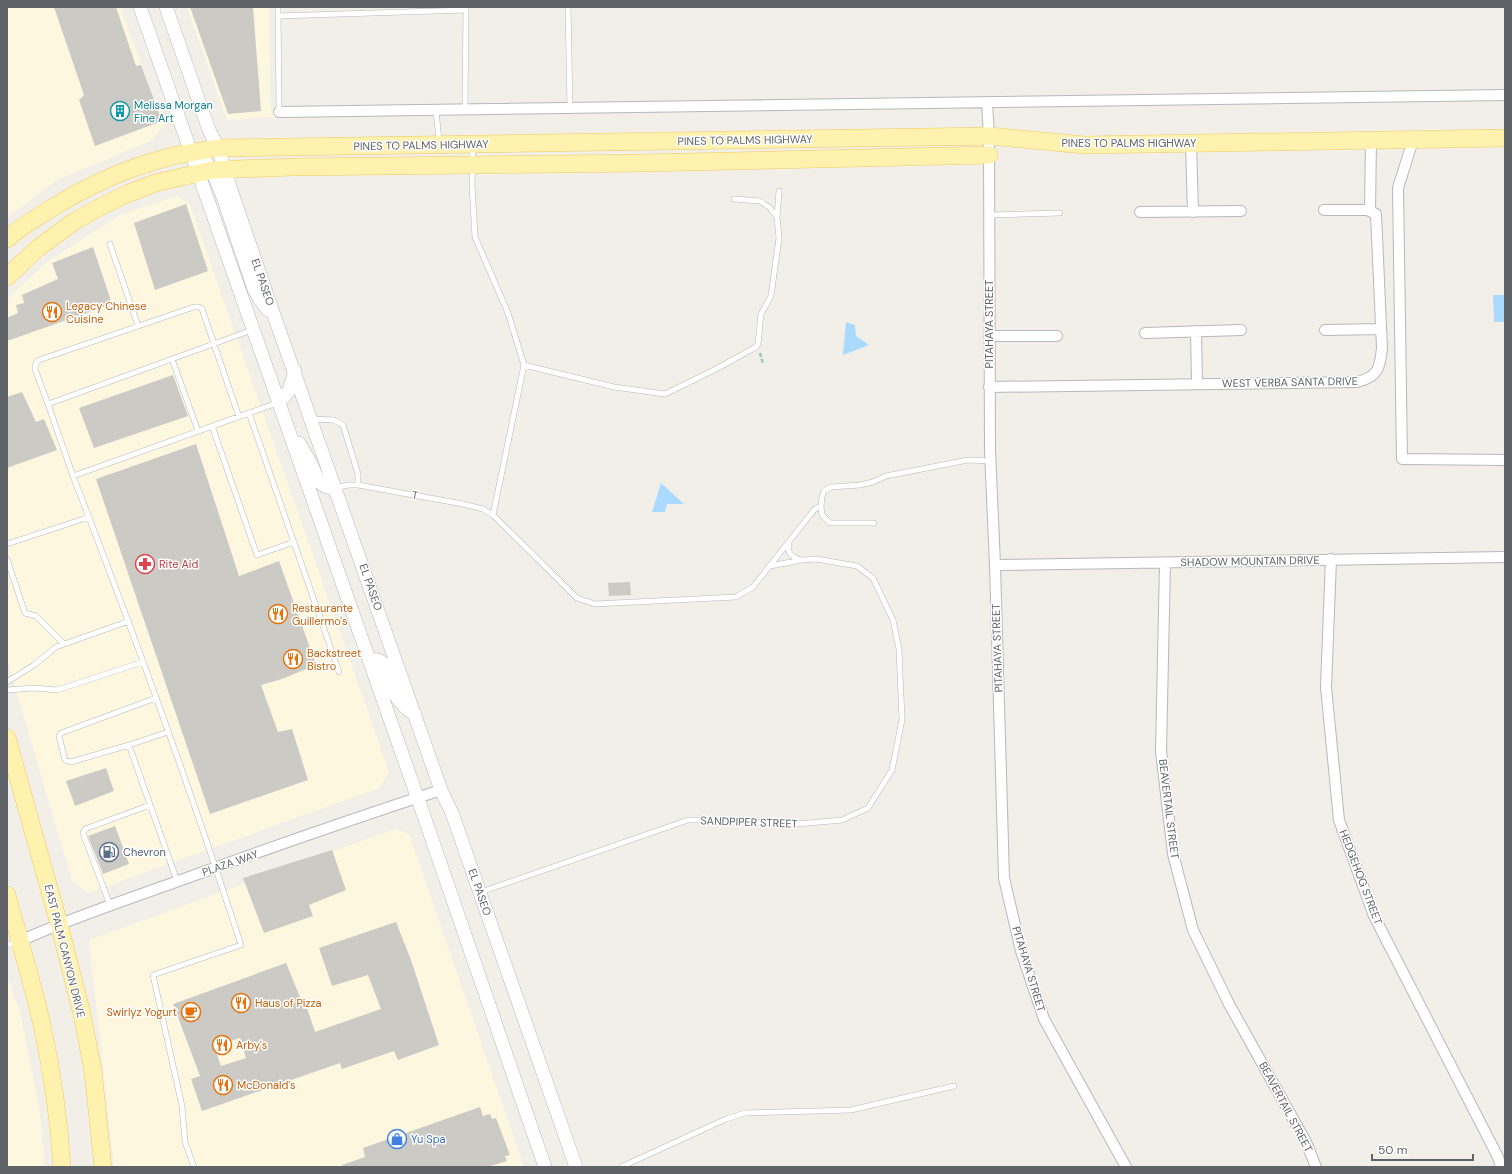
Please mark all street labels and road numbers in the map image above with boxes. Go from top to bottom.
street label: PINES TO PALMS HIGHWAY [677,132,813,148]
street label: PINES TO PALMS HIGHWAY [1061,136,1197,150]
street label: PINES TO PALMS HIGHWAY [353,137,489,153]
street label: EL PASEO [248,257,278,307]
street label: PITAHAYA STREET [982,280,996,368]
street label: WEST VERBA SANTA DRIVE [1222,374,1358,390]
street label: T [411,488,419,502]
street label: SHADOW MOUNTAIN DRIVE [1180,553,1320,569]
street label: EL PASEO [356,562,386,612]
street label: PITAHAYA STREET [988,603,1006,693]
street label: BEAVERTAIL STREET [1156,758,1182,860]
street label: SANDPIPER STREET [700,813,798,831]
street label: HEDGEHOG STREET [1336,828,1386,926]
street label: PLAZA WAY [200,847,260,879]
street label: EL PASEO [465,867,495,917]
street label: EAST PALM CANYON DRIVE [42,883,88,1019]
street label: PITAHAYA STREET [1009,924,1049,1014]
street label: BEAVERTAIL STREET [1256,1059,1316,1155]

